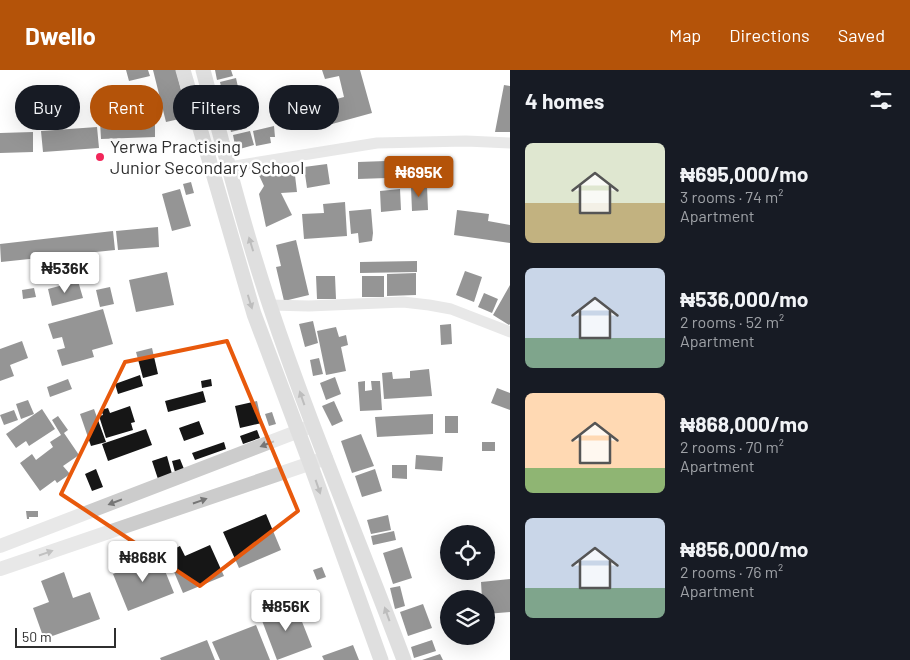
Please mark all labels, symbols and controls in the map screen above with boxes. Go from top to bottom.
text: Dwello [25,21,96,50]
text: Map [669,24,701,46]
text: Directions [729,24,810,46]
text: Saved [838,24,885,46]
chip: Buy [15,85,80,130]
chip: Rent [90,85,163,130]
chip: Filters [173,85,259,130]
chip: New [269,85,339,130]
icon: filters [867,86,895,114]
text: 4 homes [525,88,604,113]
place label: Yerwa Practising Junior Secondary School [110,135,304,178]
marker: Yerwa Practising Junior Secondary School [94,151,106,163]
pin: ₦695K [384,156,454,198]
text: ₦695,000/mo [680,161,808,186]
text: ₦695K [395,162,443,181]
icon: home [565,163,625,223]
text: 3 rooms · 74 m² [680,187,783,206]
text: Apartment [680,206,755,225]
one-way arrow [246,236,254,251]
pin: ₦536K [30,252,100,294]
text: ₦536K [41,258,89,277]
text: ₦536,000/mo [680,286,809,311]
icon: home [565,288,625,348]
one-way arrow [247,294,255,309]
text: 2 rooms · 52 m² [680,312,784,331]
text: Apartment [680,331,755,350]
one-way arrow [298,390,306,405]
text: ₦868,000/mo [680,411,809,436]
icon: home [565,413,625,473]
text: 2 rooms · 70 m² [680,437,784,456]
one-way arrow [260,440,274,448]
text: Apartment [680,456,755,475]
one-way arrow [314,480,322,495]
one-way arrow [193,497,208,505]
one-way arrow [107,498,122,506]
map controls [440,525,495,645]
button: locate [440,525,495,580]
text: ₦856,000/mo [680,536,809,561]
icon: home [565,538,625,598]
pin: ₦868K [108,540,178,583]
text: ₦868K [119,547,167,566]
one-way arrow [39,549,54,557]
text: 2 rooms · 76 m² [680,562,783,581]
text: Apartment [680,581,755,600]
pin: ₦856K [251,590,321,632]
button: layers [440,590,495,645]
text: ₦856K [262,596,310,615]
one-way arrow [383,607,390,622]
scale bar [15,625,116,648]
text: 50 m [22,628,51,645]

